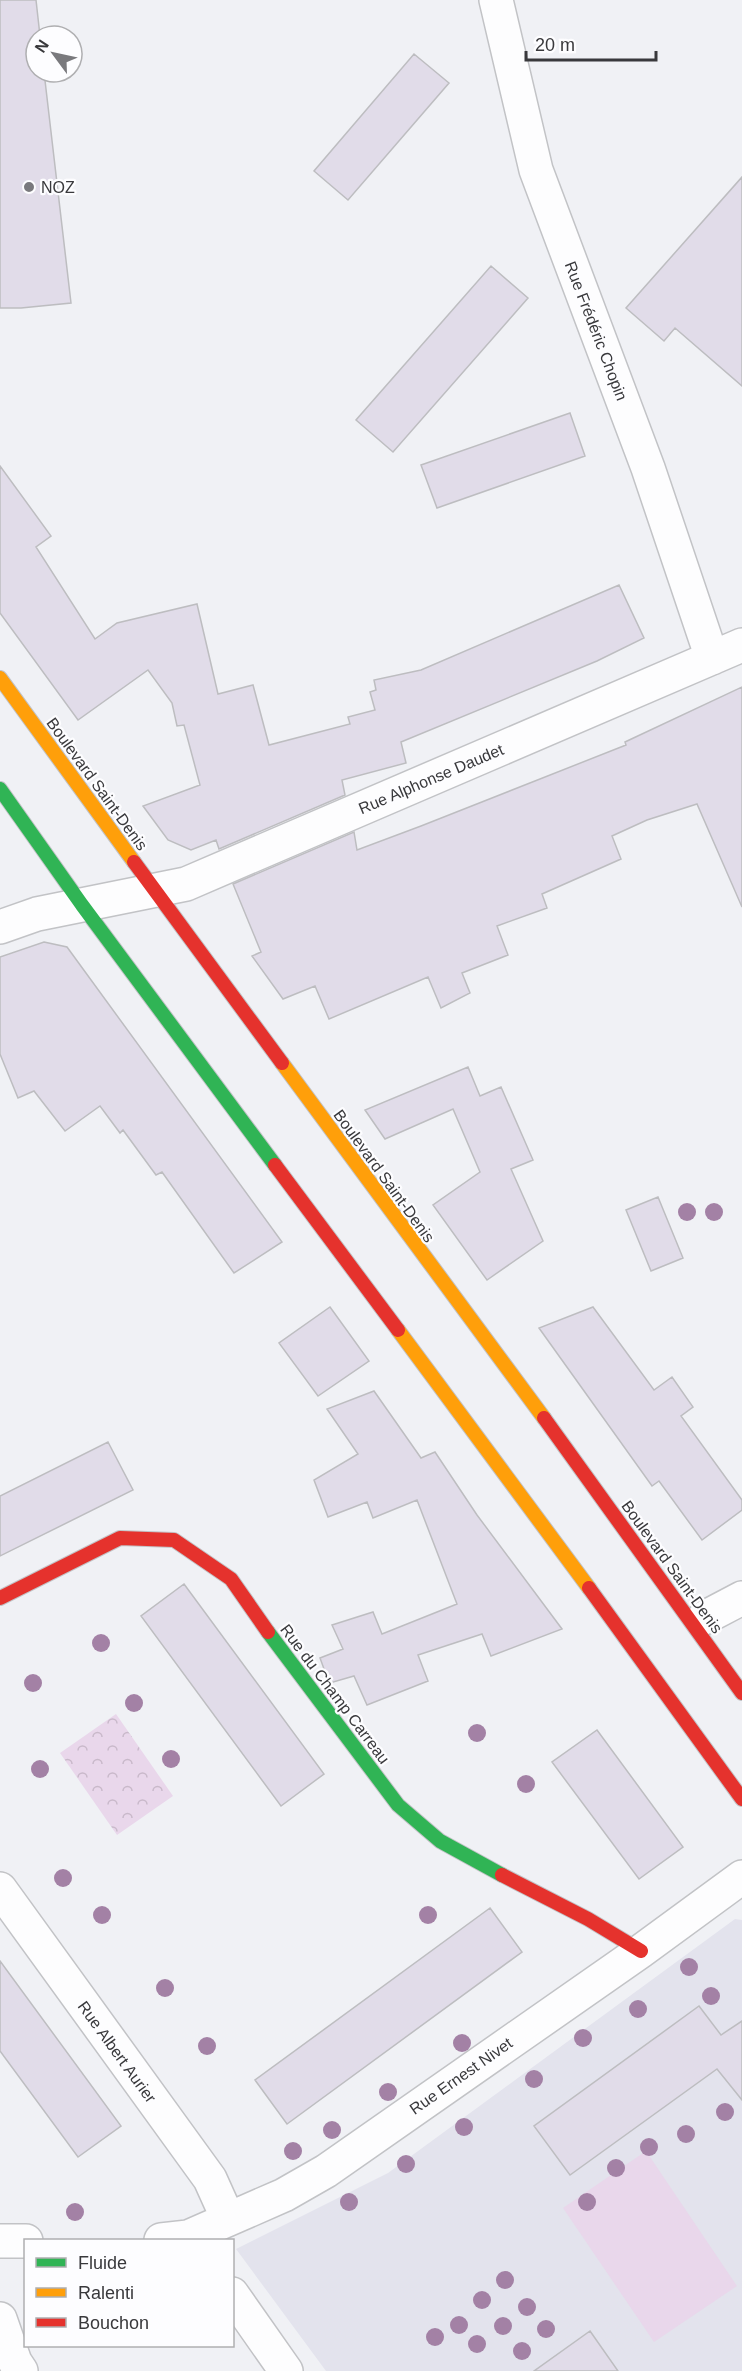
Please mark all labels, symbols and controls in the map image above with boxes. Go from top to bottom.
north arrow [24,24,84,84]
scale bar [526,24,656,62]
text: 20 m [535,35,575,55]
text: N [32,37,52,56]
place label: NOZ [41,179,75,196]
marker: NOZ [22,180,36,194]
street label: Rue Frédéric Chopin [562,259,630,403]
street label: Boulevard Saint-Denis [43,715,151,853]
street label: Rue Alphonse Daudet [356,741,506,817]
street label: Boulevard Saint-Denis [330,1107,438,1245]
street label: Boulevard Saint-Denis [618,1498,726,1636]
street label: Rue du Champ Carreau [277,1621,393,1767]
street label: Rue Albert Aurier [75,1998,160,2106]
street label: Rue Ernest Nivet [407,2034,516,2118]
legend [24,2239,234,2347]
text: Fluide [78,2253,127,2273]
text: Ralenti [78,2283,134,2303]
text: Bouchon [78,2313,149,2333]

